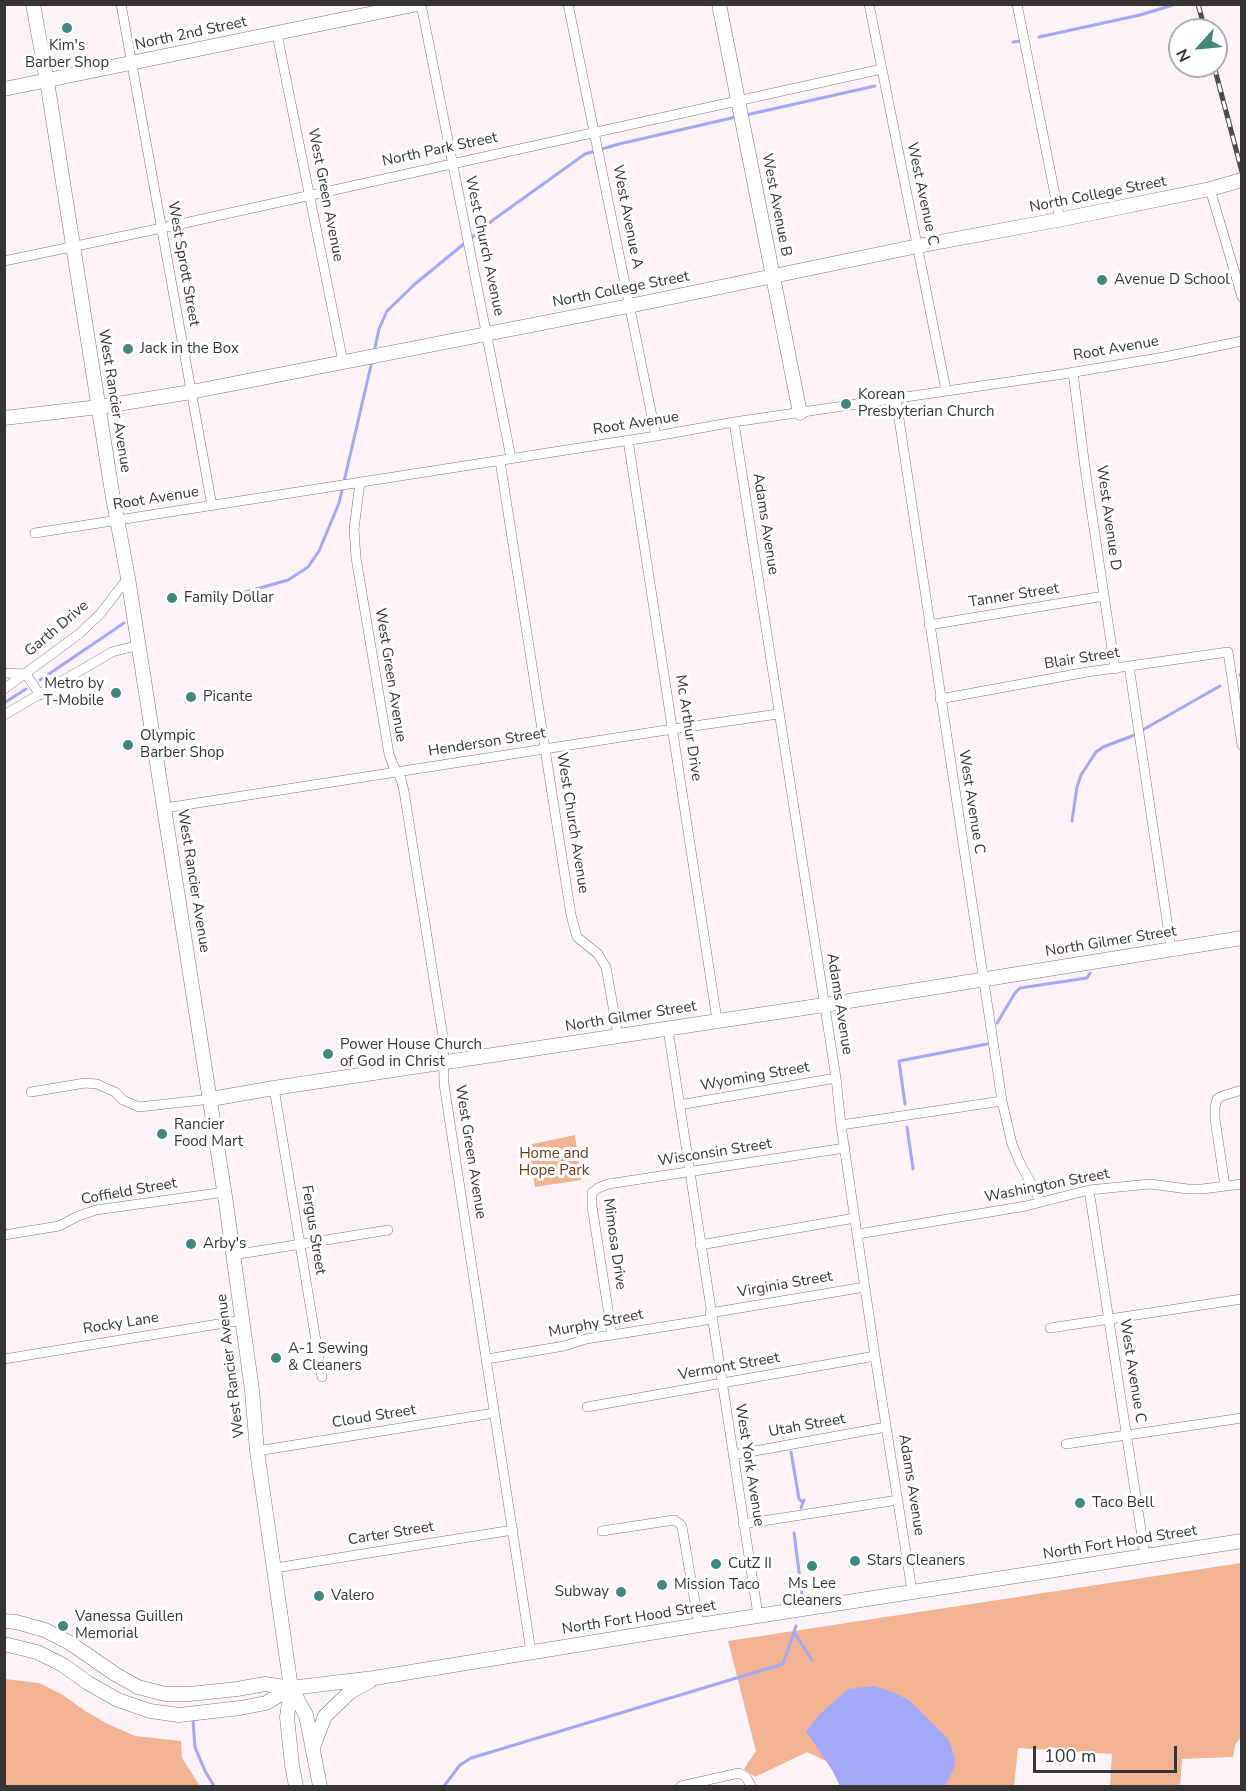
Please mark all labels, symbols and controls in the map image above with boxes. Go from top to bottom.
street label: North 2nd Street [133,13,249,55]
north arrow [1168,18,1228,78]
marker: Kim's Barber Shop [60,21,74,35]
place label: Kim's Barber Shop [25,37,109,72]
text: N [1171,45,1196,66]
street label: West Green Avenue [303,127,347,263]
street label: North Park Street [381,129,499,171]
street label: West Avenue C [902,141,942,247]
street label: West Avenue B [757,152,795,258]
street label: West Avenue A [608,163,646,271]
street label: North College Street [1028,173,1168,217]
street label: West Church Avenue [460,174,508,318]
street label: West Sprott Street [163,200,203,328]
street label: North College Street [551,268,691,312]
place label: Avenue D School [1114,271,1230,289]
marker: Avenue D School [1095,273,1109,287]
street label: West Rancier Avenue [94,328,134,474]
street label: Root Avenue [1072,333,1160,365]
place label: Jack in the Box [140,340,239,358]
marker: Jack in the Box [121,342,135,356]
place label: Korean Presbyterian Church [858,386,994,421]
marker: Korean Presbyterian Church [839,397,853,411]
street label: Root Avenue [592,408,680,440]
street label: West Avenue D [1092,464,1124,572]
street label: Adams Avenue [748,472,782,576]
street label: Root Avenue [112,483,200,515]
street label: Tanner Street [968,580,1060,612]
place label: Family Dollar [184,589,274,607]
marker: Family Dollar [165,591,179,605]
street label: Garth Drive [21,597,93,661]
street label: West Green Avenue [371,607,409,743]
street label: Blair Street [1043,644,1121,674]
street label: Mc Arthur Drive [671,674,705,782]
place label: Metro by T-Mobile [44,675,104,710]
marker: Metro by T-Mobile [109,686,123,700]
place label: Picante [203,688,252,706]
marker: Picante [184,690,198,704]
street label: Henderson Street [427,725,547,761]
place label: Olympic Barber Shop [140,727,224,762]
marker: Olympic Barber Shop [121,738,135,752]
street label: West Avenue C [954,749,988,855]
street label: West Church Avenue [552,751,592,895]
street label: West Rancier Avenue [173,808,213,954]
street label: North Gilmer Street [1044,923,1178,961]
street label: Adams Avenue [822,952,856,1056]
street label: North Gilmer Street [564,998,698,1036]
place label: Power House Church of God in Christ [340,1036,482,1071]
marker: Power House Church of God in Christ [321,1047,335,1061]
street label: Wyoming Street [699,1059,811,1095]
street label: West Green Avenue [451,1084,489,1220]
place label: Rancier Food Mart [174,1116,243,1151]
marker: Rancier Food Mart [155,1127,169,1141]
street label: Wisconsin Street [657,1135,773,1171]
park label: Home and Hope Park [519,1145,589,1180]
street label: Washington Street [983,1165,1111,1207]
street label: Coffield Street [80,1175,178,1209]
street label: Fergus Street [297,1184,329,1276]
street label: Mimosa Drive [599,1197,629,1291]
place label: Arby's [203,1235,246,1253]
marker: Arby's [184,1237,198,1251]
street label: Virginia Street [736,1268,834,1302]
street label: West Rancier Avenue [213,1293,249,1439]
street label: Murphy Street [547,1306,645,1342]
street label: Rocky Lane [82,1309,160,1339]
street label: West Avenue C [1115,1318,1149,1424]
place label: A-1 Sewing & Cleaners [288,1340,368,1375]
street label: Vermont Street [677,1349,781,1385]
marker: A-1 Sewing & Cleaners [269,1351,283,1365]
street label: Cloud Street [331,1401,417,1433]
street label: West York Avenue [730,1402,768,1528]
street label: Utah Street [767,1410,847,1442]
street label: Adams Avenue [894,1433,928,1537]
place label: Taco Bell [1092,1494,1154,1512]
marker: Taco Bell [1073,1496,1087,1510]
street label: Carter Street [347,1518,435,1550]
street label: North Fort Hood Street [1042,1522,1198,1564]
place label: Stars Cleaners [867,1552,965,1570]
marker: Stars Cleaners [848,1554,862,1568]
place label: CutZ II [728,1555,772,1573]
marker: CutZ II [709,1557,723,1571]
marker: Ms Lee Cleaners [805,1559,819,1573]
place label: Ms Lee Cleaners [782,1575,842,1610]
place label: Mission Taco [674,1576,760,1594]
marker: Mission Taco [655,1578,669,1592]
place label: Subway [555,1583,609,1601]
marker: Subway [614,1585,628,1599]
place label: Valero [331,1587,374,1605]
marker: Valero [312,1589,326,1603]
street label: North Fort Hood Street [561,1597,717,1639]
place label: Vanessa Guillen Memorial [75,1608,183,1643]
marker: Vanessa Guillen Memorial [56,1619,70,1633]
scale bar [1036,1734,1180,1772]
text: 100 m [1044,1744,1096,1768]

